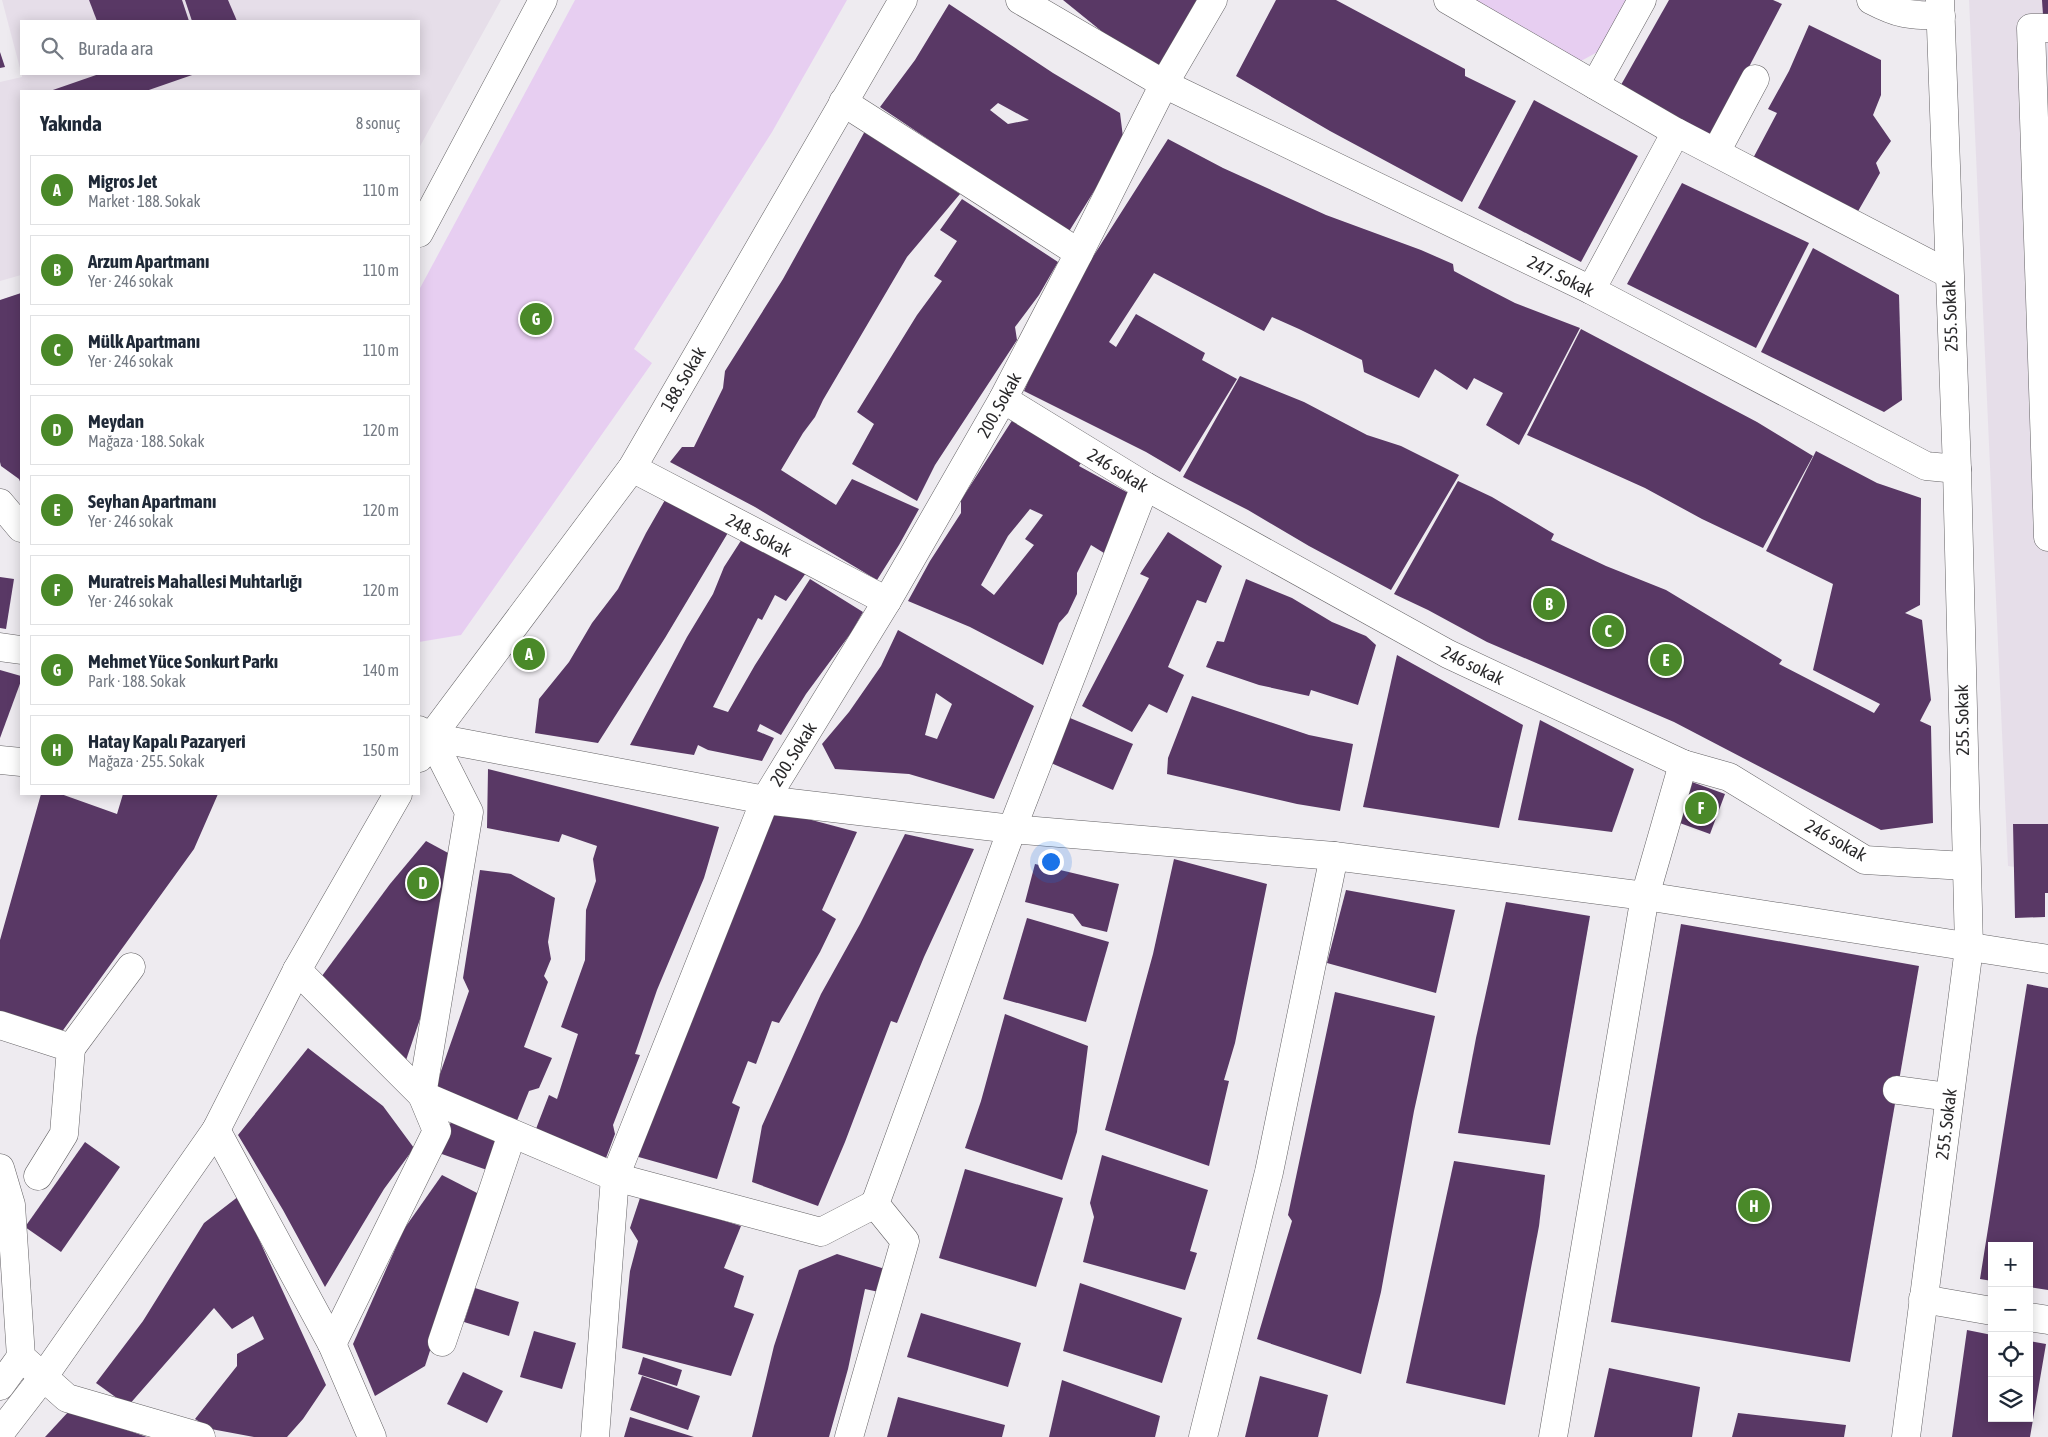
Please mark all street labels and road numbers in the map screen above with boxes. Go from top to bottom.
street label: 247. Sokak [1524,251,1598,301]
street label: 255. Sokak [1938,280,1962,352]
street label: 188. Sokak [656,343,710,415]
street label: 200. Sokak [973,369,1026,441]
street label: 246 sokak [1084,444,1152,496]
street label: 248. Sokak [723,509,795,561]
street label: 246 sokak [1438,641,1508,689]
street label: 255. Sokak [1951,684,1973,756]
street label: 200. Sokak [765,718,821,790]
street label: 246 sokak [1802,815,1870,865]
street label: 255. Sokak [1931,1087,1961,1161]

